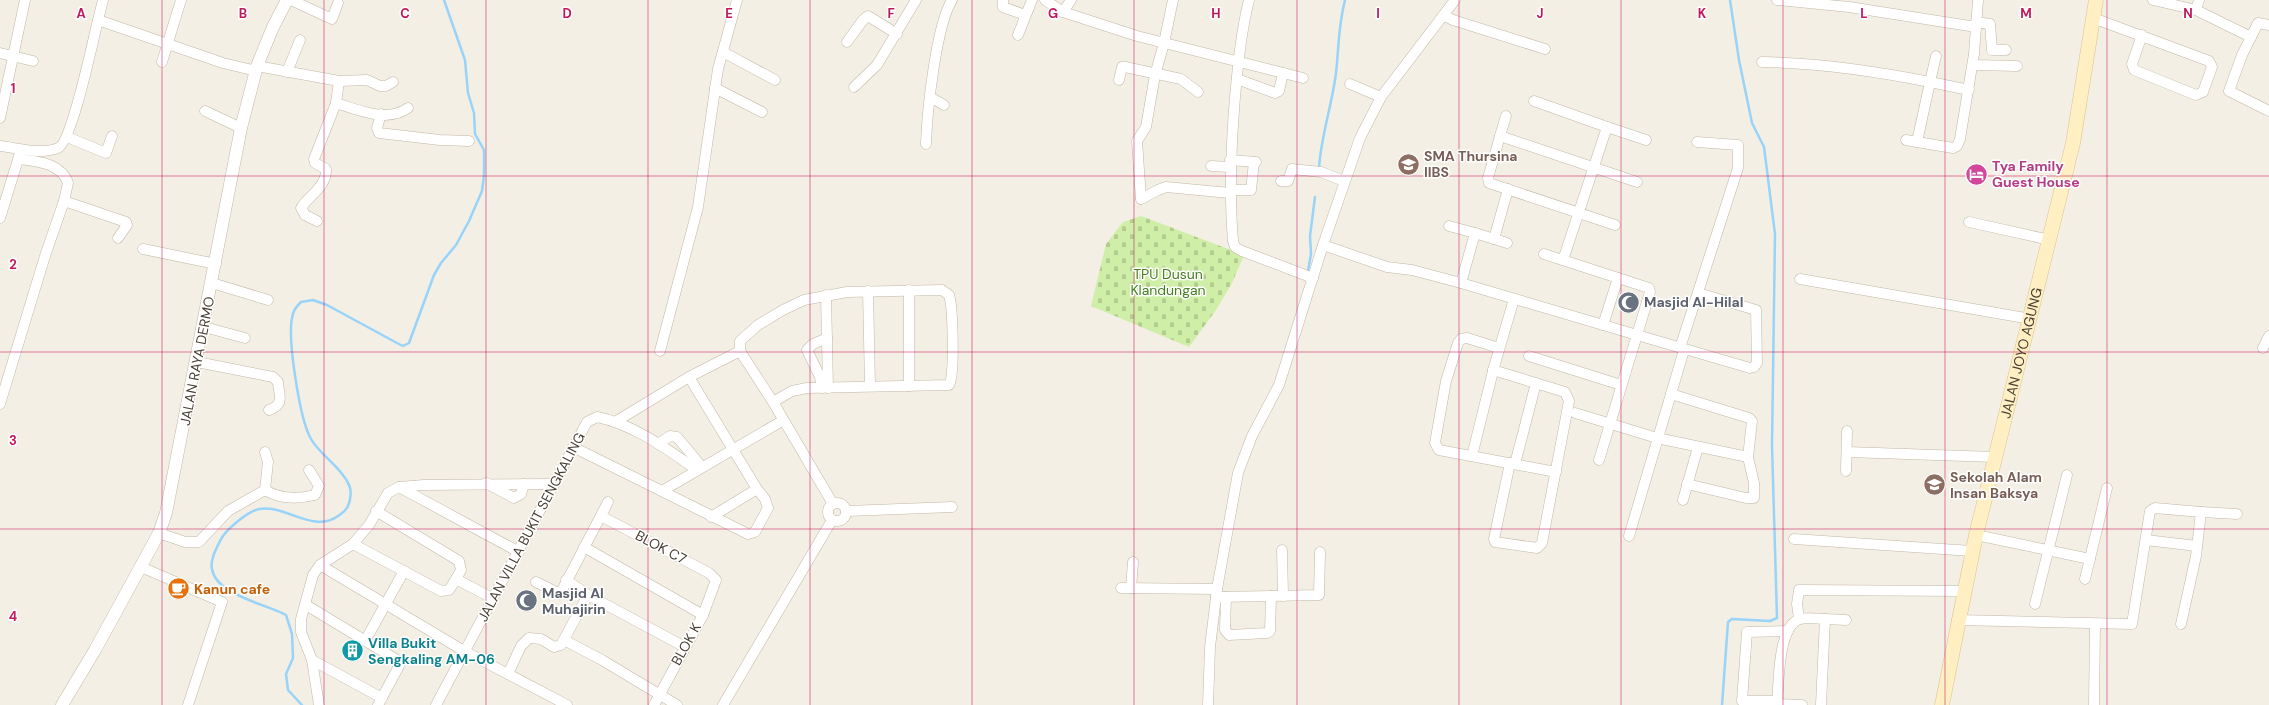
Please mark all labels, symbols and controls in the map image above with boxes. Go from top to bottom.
text: A [76,5,86,22]
text: B [239,5,247,22]
text: C [400,5,410,22]
text: D [562,5,572,22]
text: E [725,5,733,22]
text: F [887,5,895,22]
text: G [1048,5,1058,22]
text: H [1211,5,1221,22]
text: I [1376,5,1380,22]
text: J [1536,5,1544,22]
text: K [1698,5,1707,22]
text: L [1860,5,1868,22]
text: M [2020,5,2032,22]
text: N [2183,5,2193,22]
text: 1 [11,80,15,97]
place label: SMA Thursina IIBS [1424,147,1518,181]
school or university icon: SMA Thursina IIBS [1396,151,1422,177]
place label: Tya Family Guest House [1992,157,2080,191]
hotel icon: Tya Family Guest House [1964,161,1990,187]
text: 2 [9,256,17,273]
park label: TPU Dusun Klandungan [1130,265,1206,299]
street label: JALAN JOYO AGUNG [1996,286,2046,420]
mosque icon: Masjid Al-Hilal [1615,289,1641,315]
place label: Masjid Al-Hilal [1644,293,1743,311]
street label: JALAN RAYA DERMO [176,295,218,427]
street label: JALAN VILLA BUKIT SENGKALING [473,429,589,625]
text: 3 [9,432,17,449]
place label: Sekolah Alam Insan Baksya [1950,468,2042,502]
school or university icon: Sekolah Alam Insan Baksya [1922,472,1948,498]
street label: BLOK C7 [632,526,690,568]
cafe icon: Kanun cafe [166,576,192,602]
place label: Kanun cafe [194,580,270,598]
place label: Masjid Al Muhajirin [542,584,606,618]
mosque icon: Masjid Al Muhajirin [514,588,540,614]
text: 4 [9,608,17,625]
street label: BLOK K [667,620,705,668]
place label: Villa Bukit Sengkaling AM-06 [368,634,495,668]
building icon: Villa Bukit Sengkaling AM-06 [340,638,366,664]

